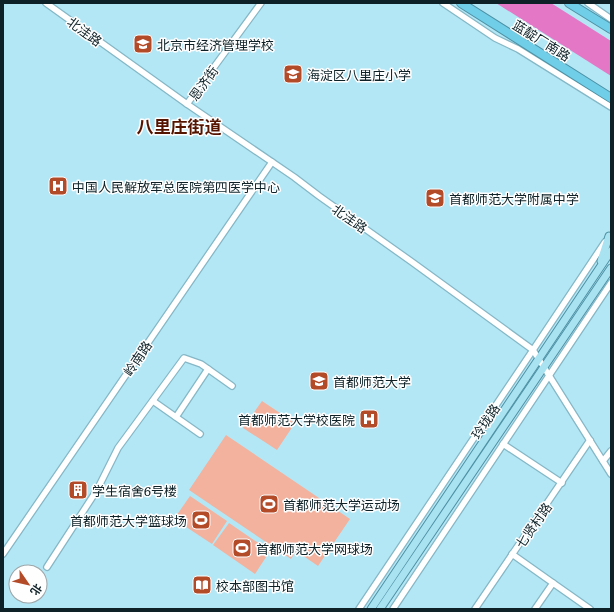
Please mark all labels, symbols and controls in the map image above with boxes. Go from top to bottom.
street label: 北洼路 [64,12,106,50]
street label: 蓝靛厂南路 [509,15,575,65]
school or university icon: 北京市经济管理学校 [132,33,154,55]
place label: 北京市经济管理学校 [157,35,274,54]
street label: 恩济街 [184,62,222,104]
school or university icon: 海淀区八里庄小学 [282,63,304,85]
place label: 海淀区八里庄小学 [307,65,411,84]
district label: 八里庄街道 [137,113,222,138]
hospital icon: 中国人民解放军总医院第四医学中心 [47,175,69,197]
place label: 中国人民解放军总医院第四医学中心 [72,177,280,196]
school or university icon: 首都师范大学附属中学 [424,187,446,209]
place label: 首都师范大学附属中学 [449,189,579,208]
street label: 北洼路 [329,199,371,237]
street label: 岭南路 [118,337,156,379]
school or university icon: 首都师范大学 [308,370,330,392]
place label: 首都师范大学 [333,372,411,391]
street label: 玲珑路 [466,400,504,442]
hospital icon: 首都师范大学校医院 [358,408,380,430]
place label: 首都师范大学校医院 [238,410,355,429]
building icon: 学生宿舍6号楼 [67,479,89,501]
place label: 学生宿舍6号楼 [92,481,177,500]
sports icon: 首都师范大学运动场 [258,493,280,515]
place label: 首都师范大学运动场 [283,495,400,514]
street label: 七贤村路 [510,498,556,552]
sports icon: 首都师范大学篮球场 [190,509,212,531]
place label: 首都师范大学篮球场 [70,511,187,530]
sports icon: 首都师范大学网球场 [231,537,253,559]
place label: 首都师范大学网球场 [256,539,373,558]
north arrow [8,564,48,604]
library icon: 校本部图书馆 [191,574,213,596]
place label: 校本部图书馆 [216,576,294,595]
text: 北 [27,581,47,599]

